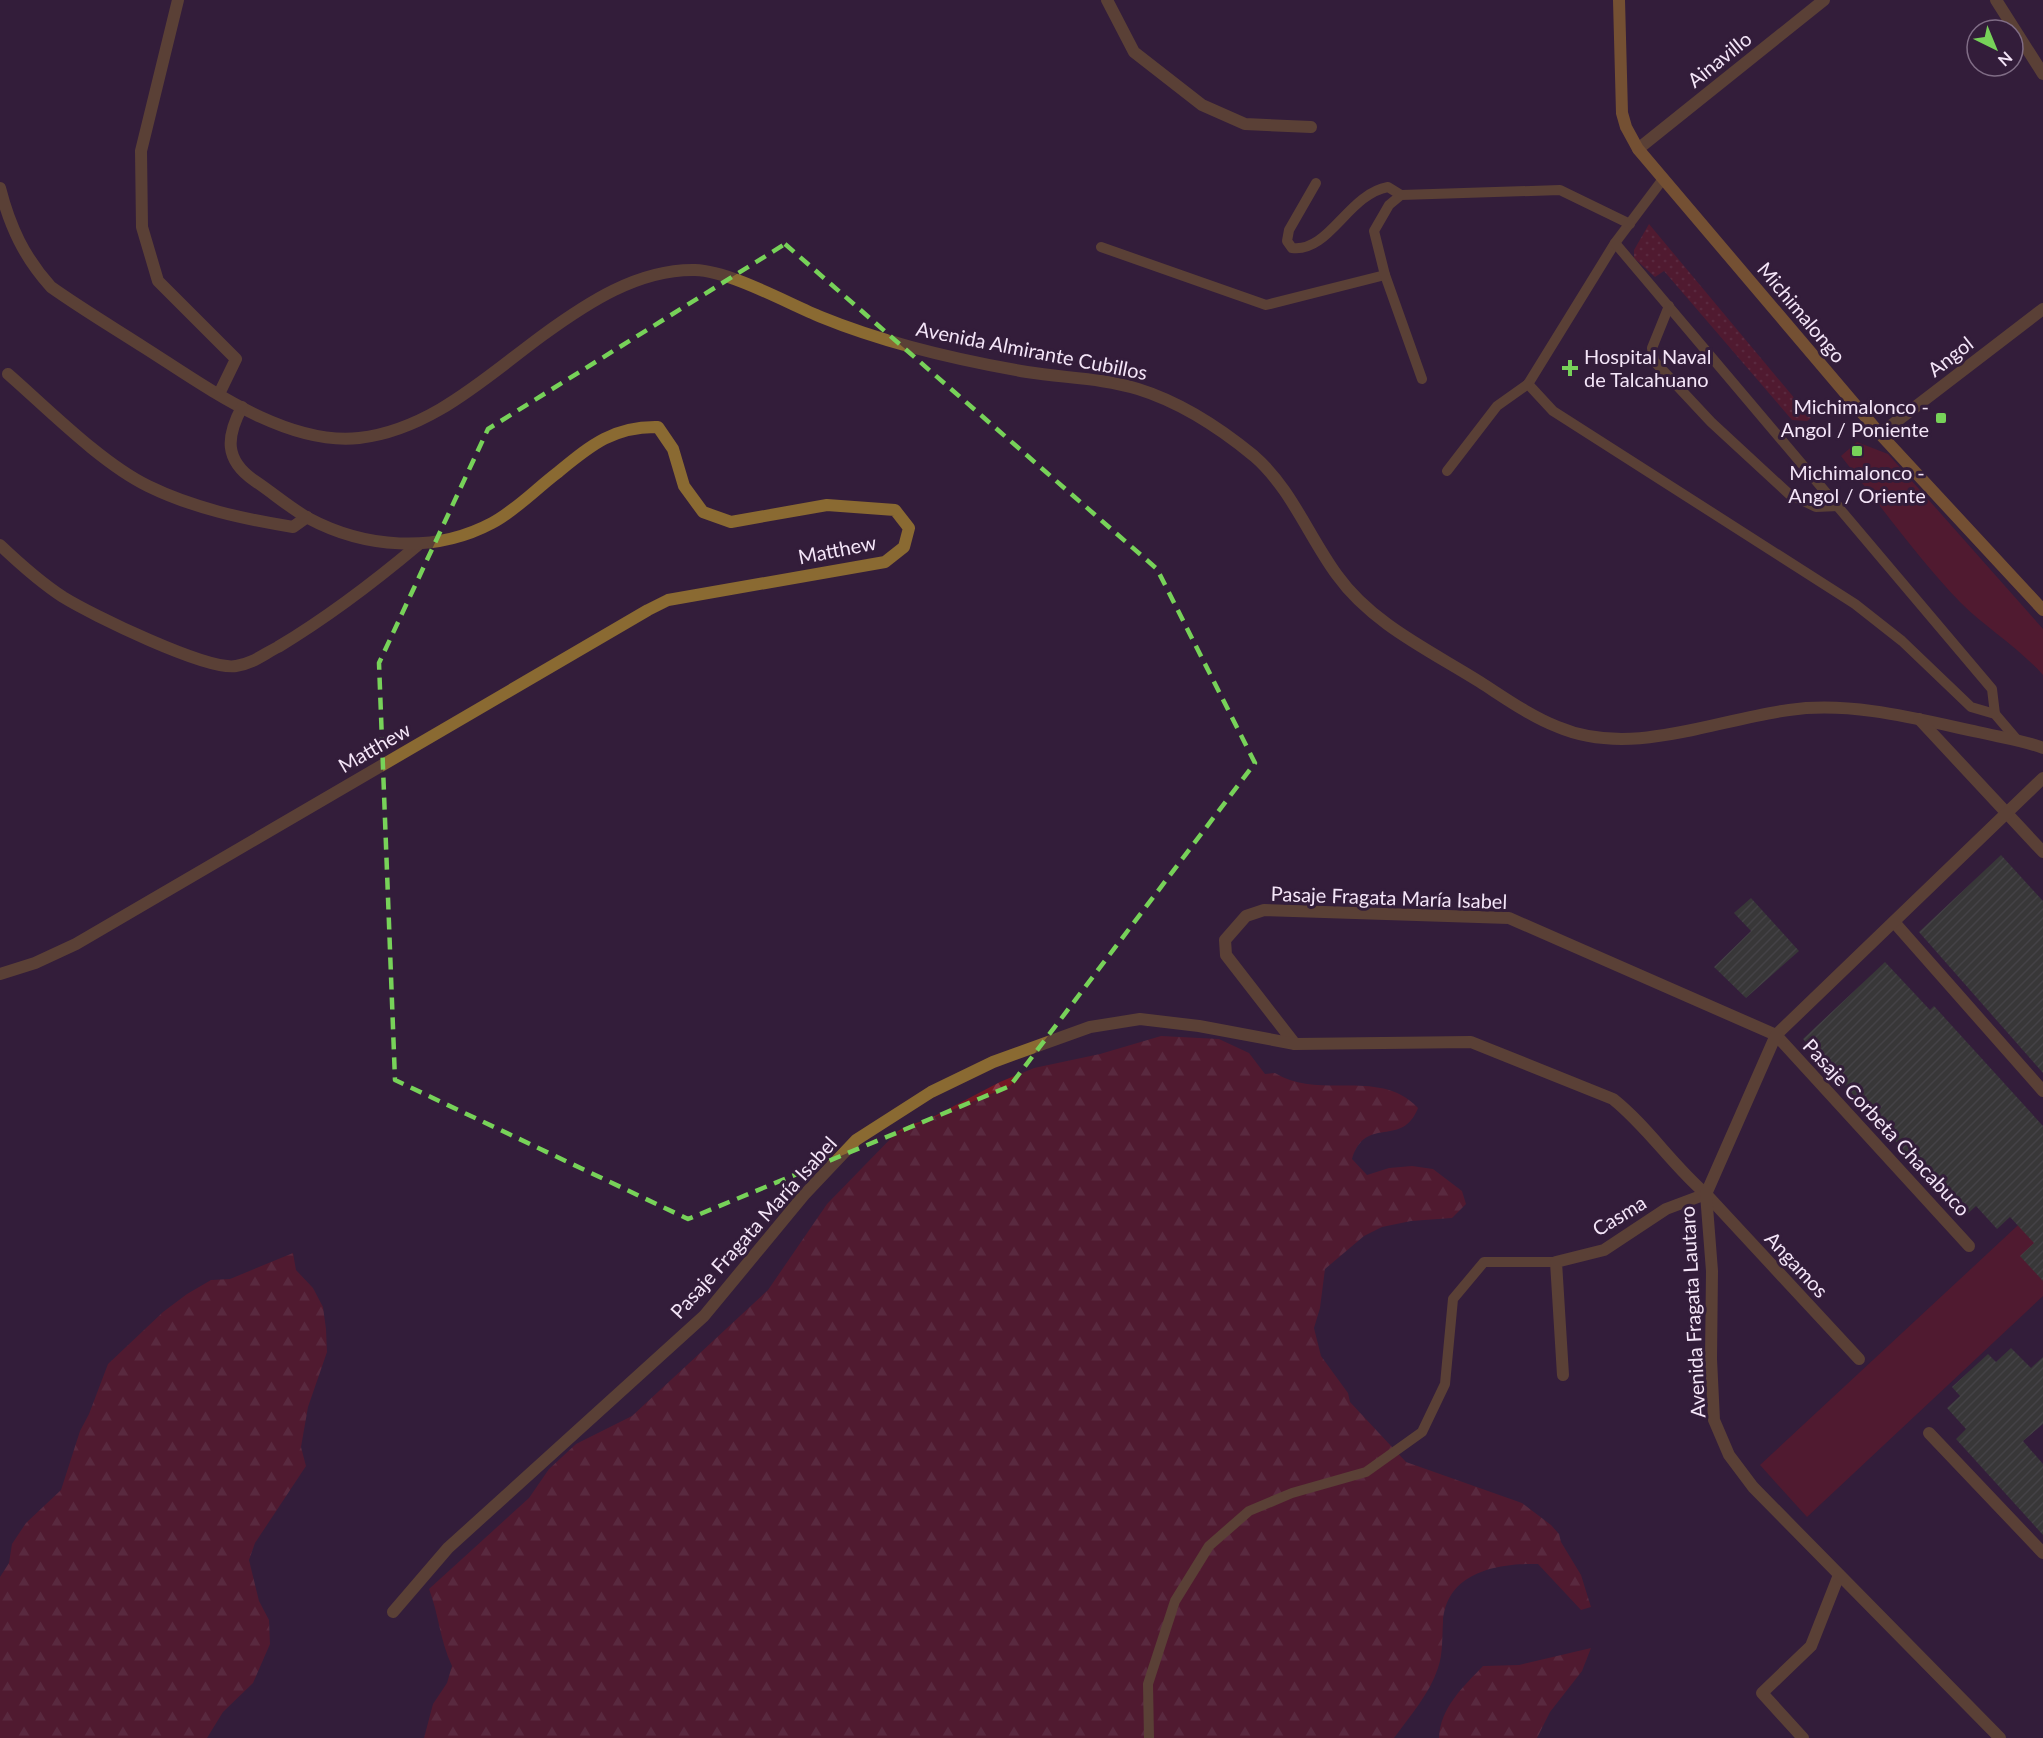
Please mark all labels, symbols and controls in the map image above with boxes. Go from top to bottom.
north arrow [1965,18,2025,78]
street label: Ainavillo [1682,26,1756,92]
text: N [1995,48,2017,70]
street label: Michimalongo [1753,257,1851,367]
street label: Avenida Almirante Cubillos [914,316,1150,384]
street label: Angol [1923,331,1977,381]
place label: Hospital Naval de Talcahuano [1584,344,1711,391]
marker: Hospital Naval de Talcahuano [1561,359,1579,377]
place label: Michimalonco - Angol / Poniente [1781,394,1929,441]
marker: Michimalonco - Angol / Poniente [1934,411,1948,425]
marker: Michimalonco - Angol / Oriente [1850,444,1864,458]
place label: Michimalonco - Angol / Oriente [1788,460,1926,507]
street label: Matthew [796,530,878,568]
street label: Matthew [334,717,414,777]
street label: Pasaje Fragata María Isabel [1270,881,1508,913]
street label: Pasaje Corbeta Chacabuco [1799,1033,1975,1221]
street label: Pasaje Fragata María Isabel [665,1131,841,1323]
street label: Casma [1588,1190,1650,1240]
street label: Avenida Fragata Lautaro [1674,1205,1710,1419]
street label: Angamos [1760,1226,1834,1302]

